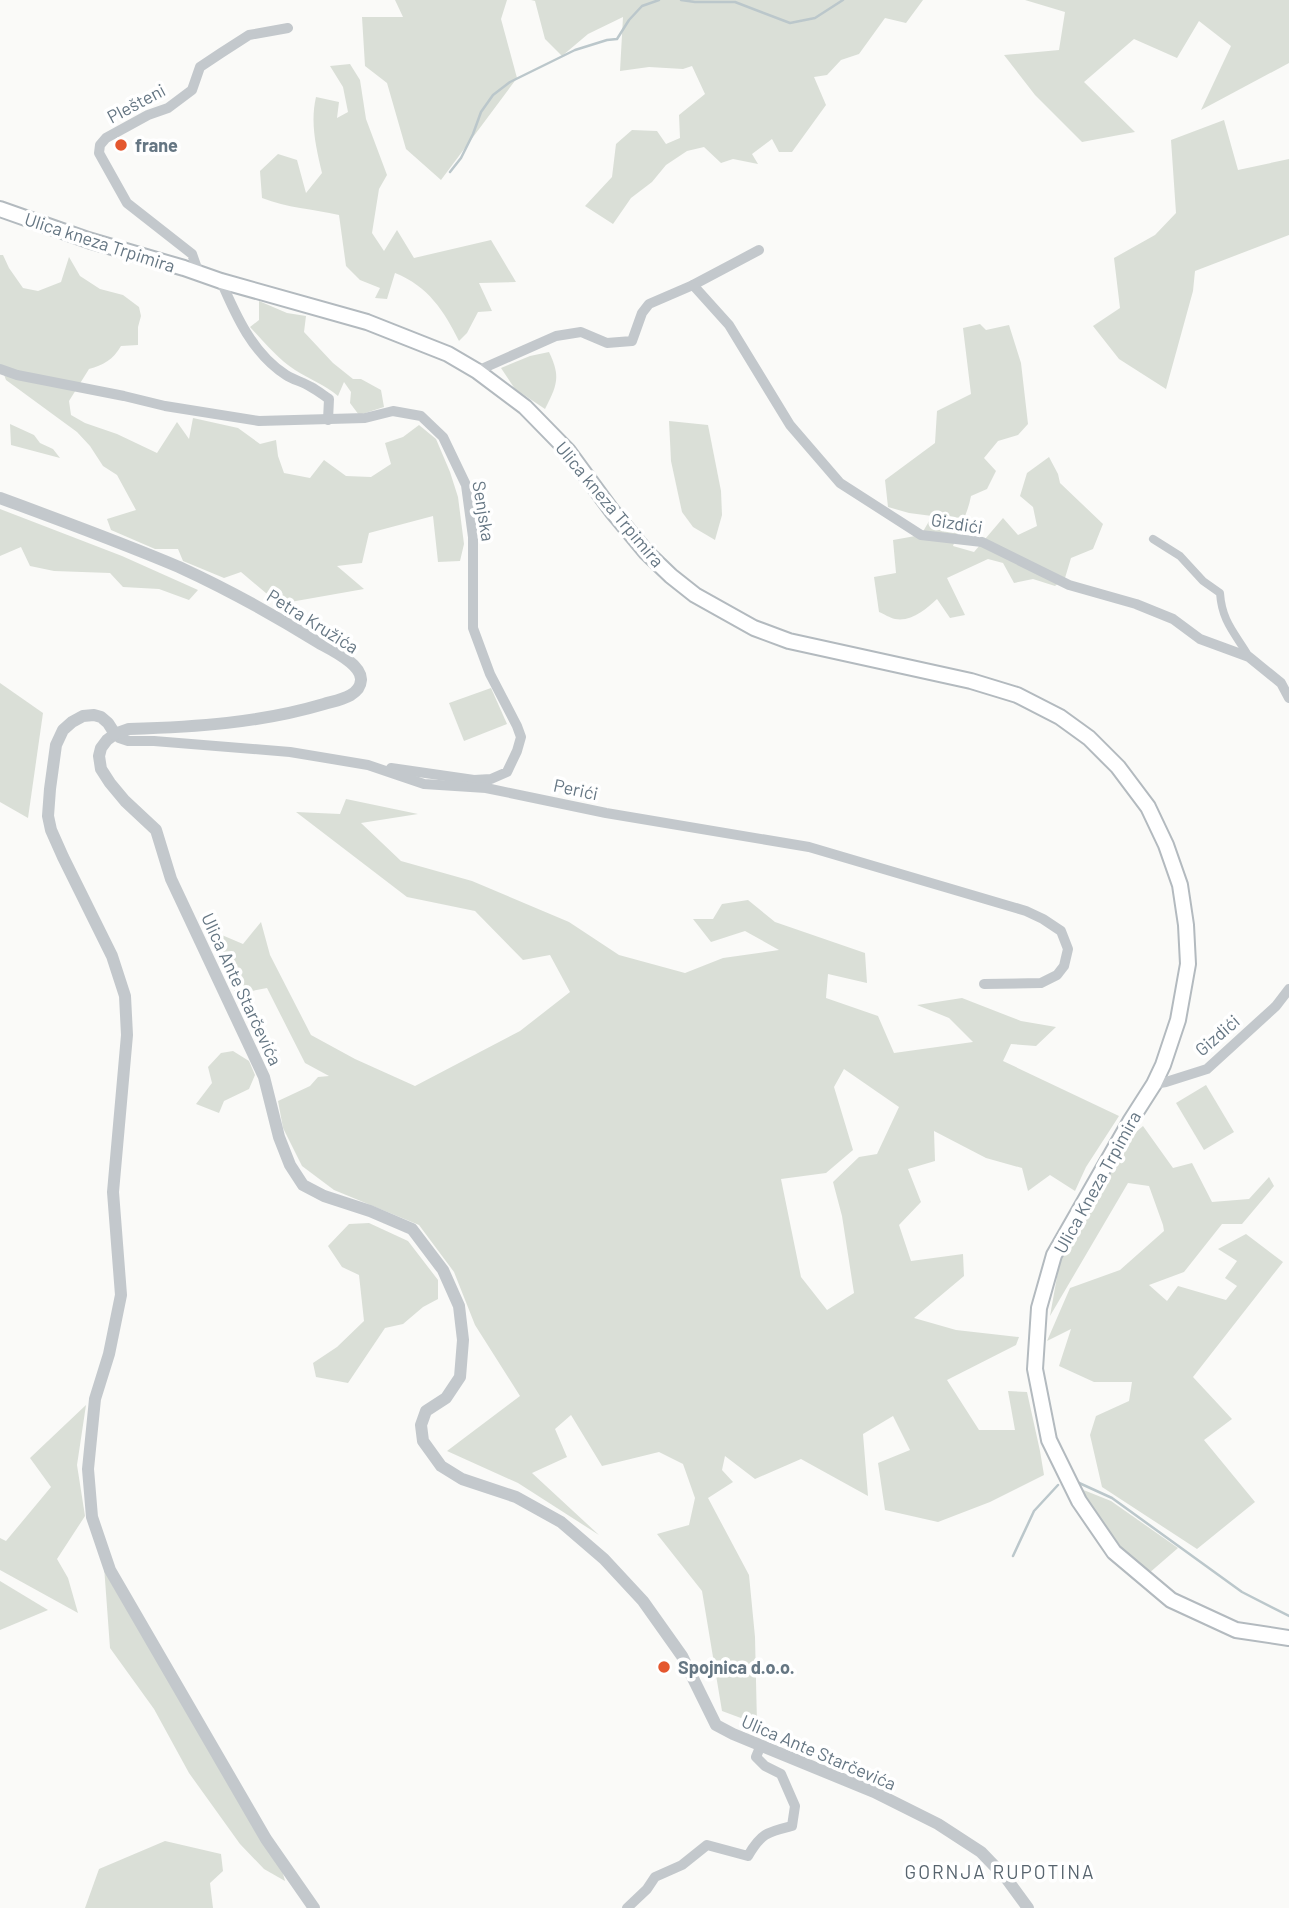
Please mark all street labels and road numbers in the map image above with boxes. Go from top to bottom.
street label: Plešteni [103,78,169,128]
street label: Ulica kneza Trpimira [22,207,178,277]
street label: Ulica kneza Trpimira [551,437,669,571]
street label: Senjska [468,479,500,543]
street label: Gizdići [930,508,984,538]
street label: Petra Kružića [263,584,363,658]
street label: Perići [552,774,600,804]
street label: Ulica Ante Starčevića [197,909,287,1069]
street label: Gizdići [1190,1010,1244,1060]
street label: Ulica Kneza Trpimira [1049,1107,1145,1257]
street label: Ulica Ante Starčevića [738,1709,900,1795]

